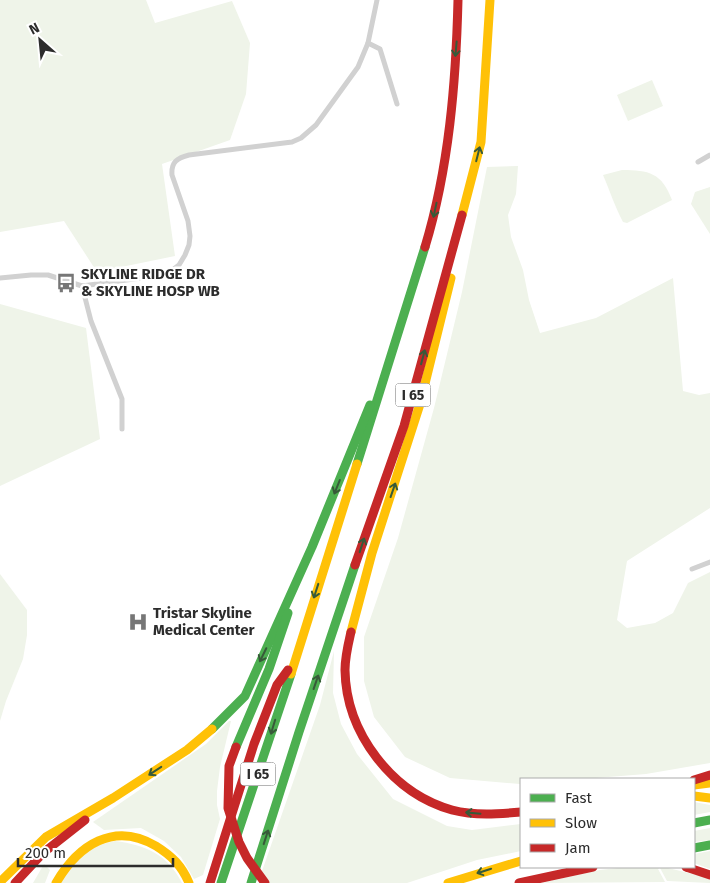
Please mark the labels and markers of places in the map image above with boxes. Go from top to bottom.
place label: SKYLINE RIDGE DR & SKYLINE HOSP WB [81,265,220,300]
bus stop icon: SKYLINE RIDGE DR & SKYLINE HOSP WB [55,272,77,294]
place label: Tristar Skyline Medical Center [153,604,255,639]
hospital icon: Tristar Skyline Medical Center [127,611,149,633]

